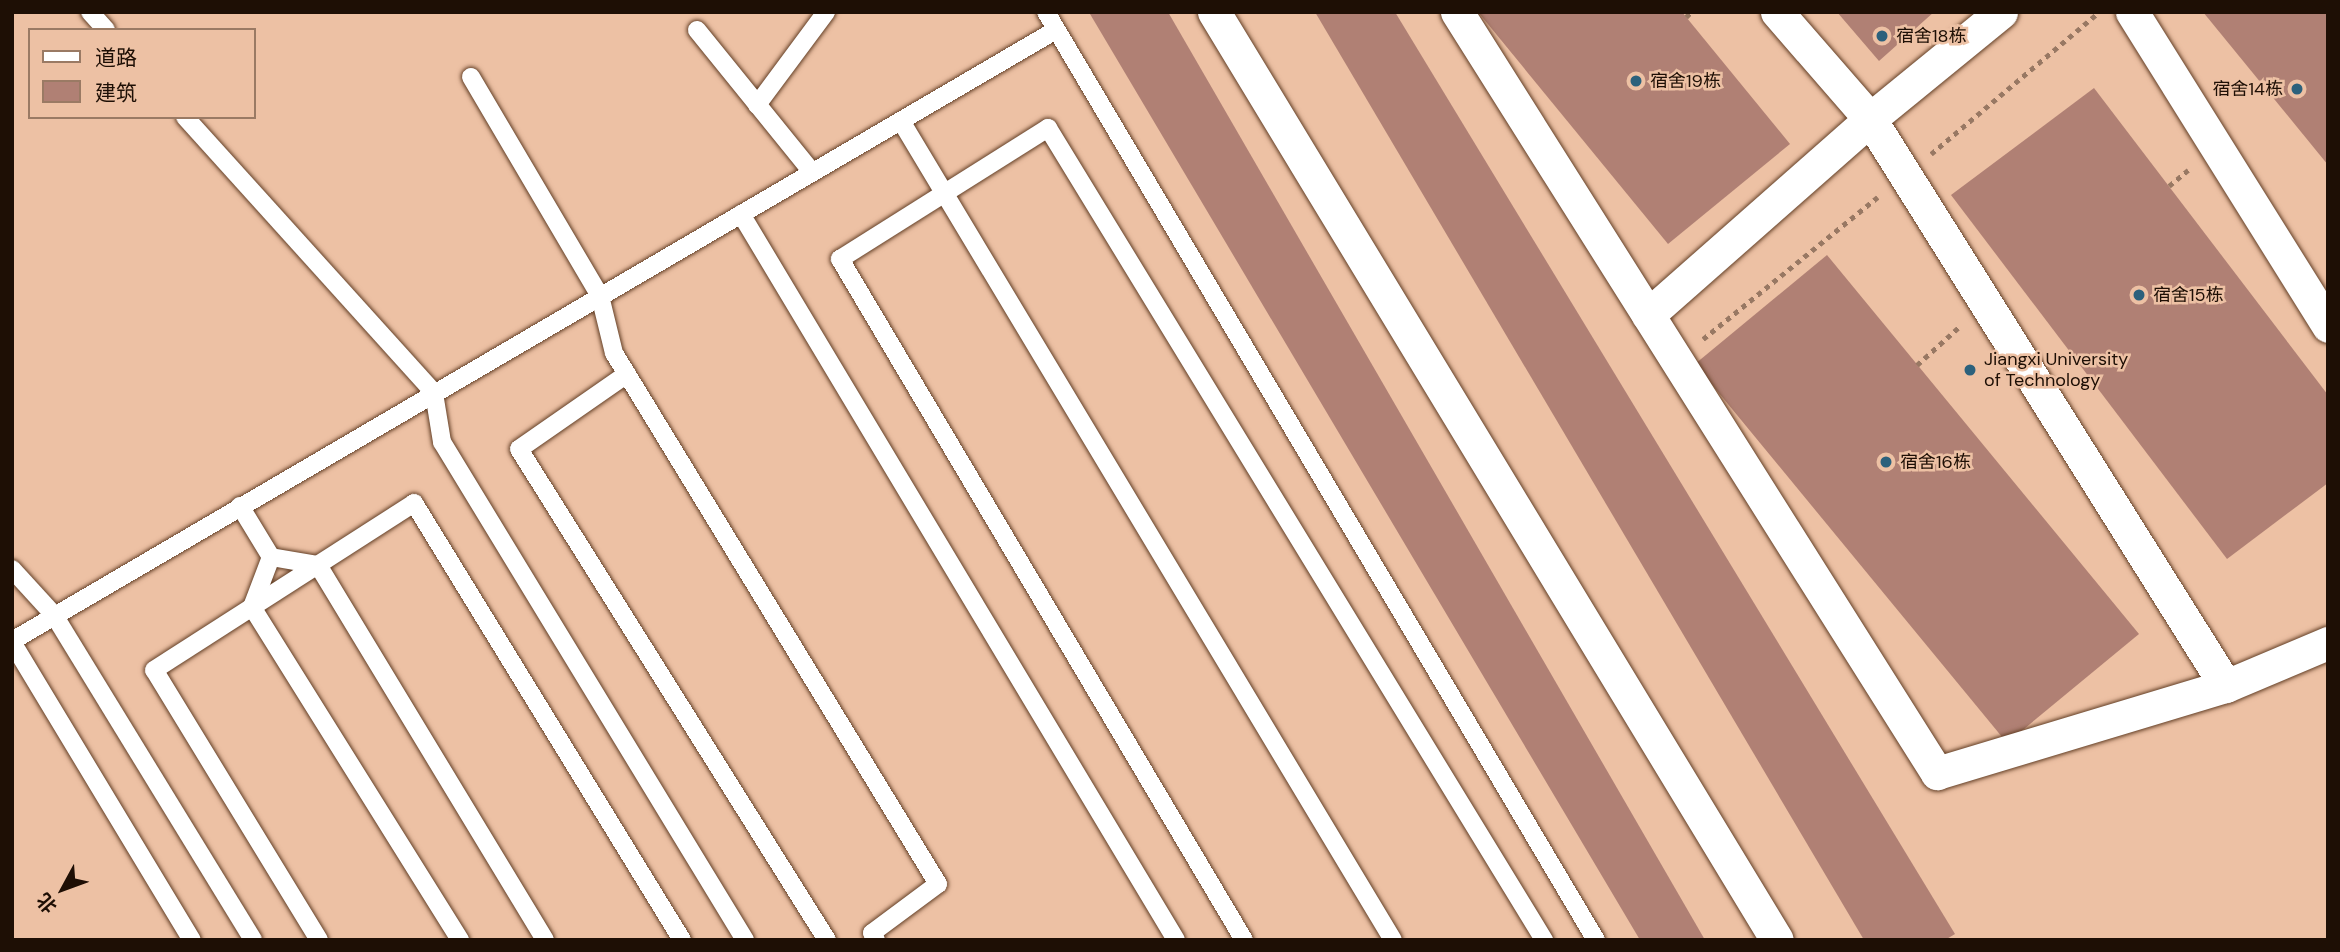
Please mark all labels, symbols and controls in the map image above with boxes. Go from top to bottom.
place label: 宿舍18栋 [1896,25,1967,47]
legend [28,28,256,119]
marker: 宿舍18栋 [1874,28,1890,44]
text: 道路 [95,44,137,72]
place label: 宿舍19栋 [1650,70,1721,92]
marker: 宿舍19栋 [1628,73,1644,89]
place label: 宿舍14栋 [2212,78,2283,100]
text: 建筑 [95,79,137,107]
marker: 宿舍14栋 [2289,81,2305,97]
place label: 宿舍15栋 [2153,284,2224,306]
marker: 宿舍15栋 [2131,287,2147,303]
place label: Jiangxi University of Technology [1984,349,2128,392]
marker: Jiangxi University of Technology [1962,362,1978,378]
place label: 宿舍16栋 [1900,451,1971,473]
marker: 宿舍16栋 [1878,454,1894,470]
north arrow [28,854,98,924]
text: 北 [31,888,62,918]

